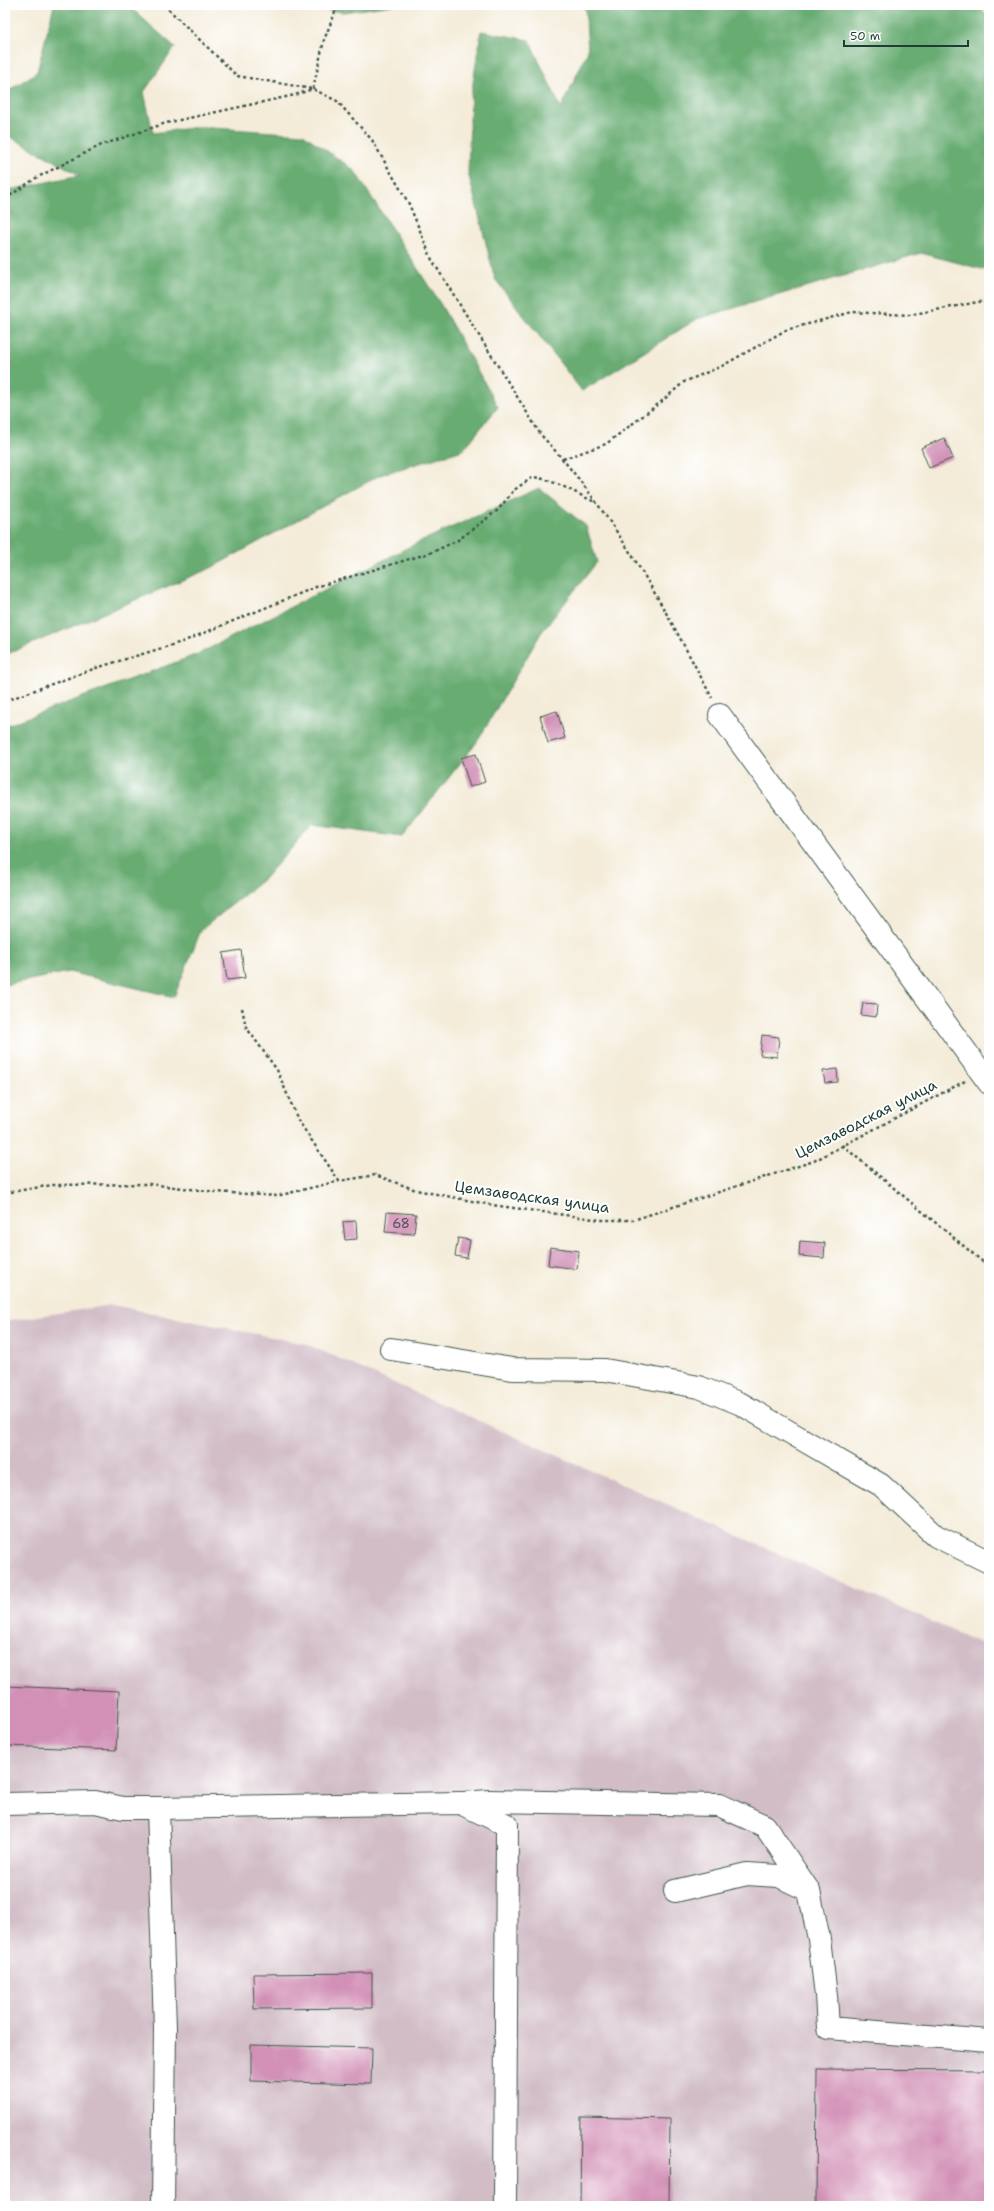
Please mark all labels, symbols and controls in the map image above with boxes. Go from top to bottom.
scale bar [844,22,968,48]
text: 50 m [850,28,880,44]
street label: Цемзаводская улица [792,1074,941,1163]
street label: Цемзаводская улица [453,1176,611,1218]
house number: 68 [392,1215,410,1232]

